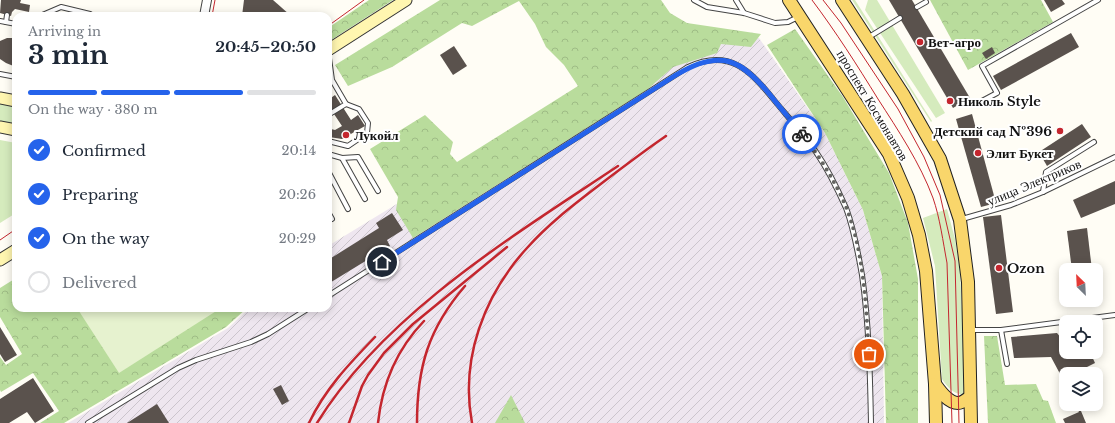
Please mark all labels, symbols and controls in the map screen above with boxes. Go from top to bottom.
text: Arriving in [28,23,101,40]
place label: Вет-агро [928,34,981,51]
text: 20:45–20:50 [215,37,316,56]
marker: Вет-агро [915,37,925,47]
text: 3 min [28,39,109,71]
street label: проспект Космонавтов [833,47,912,164]
place label: Николь Style [958,93,1041,110]
marker: Николь Style [945,96,955,106]
text: On the way · 380 m [28,101,157,118]
courier [782,114,822,154]
icon: bike [791,123,813,145]
place label: Детский сад №396 [933,123,1052,140]
marker: Детский сад №396 [1055,126,1065,136]
place label: Лукойл [354,127,398,144]
marker: Лукойл [341,130,351,140]
icon: check [28,139,50,161]
text: Confirmed [62,141,146,160]
text: 20:14 [282,142,316,159]
place label: Элит Букет [986,145,1054,162]
marker: Элит Букет [973,148,983,158]
street label: улица Электриков [985,155,1084,210]
icon: check [28,183,50,205]
text: Preparing [62,185,138,204]
text: 20:26 [279,186,316,203]
icon: check [28,227,50,249]
text: On the way [62,229,150,248]
text: 20:29 [279,230,316,247]
pin [365,245,399,279]
icon: home [371,251,393,273]
place label: Ozon [1007,260,1045,277]
marker: Ozon [994,263,1004,273]
north arrow [1059,263,1103,307]
map controls [1059,263,1103,411]
text: Delivered [62,273,137,292]
button: locate [1059,315,1103,359]
pin [852,337,886,371]
icon: bag [858,343,880,365]
button: layers [1059,367,1103,411]

